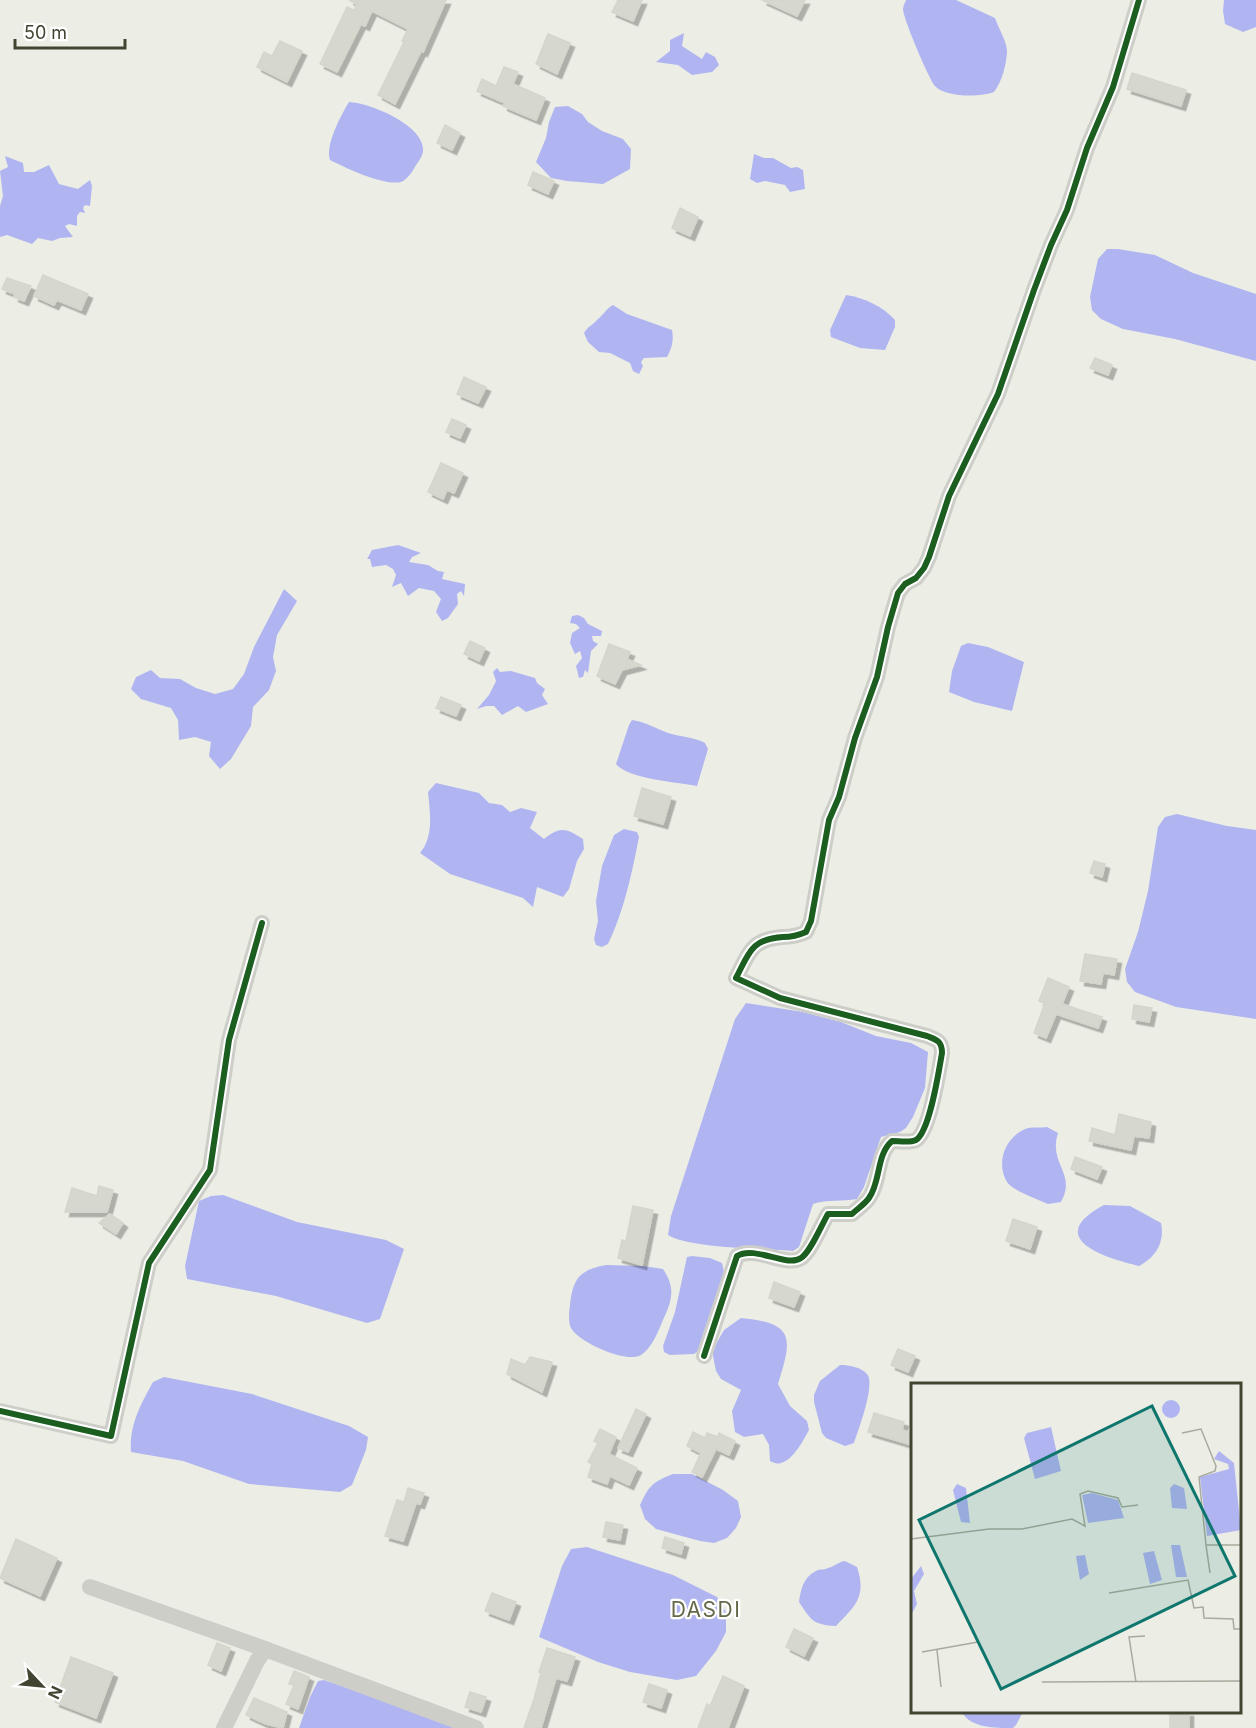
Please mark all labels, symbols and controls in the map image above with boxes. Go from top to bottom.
scale bar [15,12,124,50]
text: 50 m [24,22,67,43]
inset map [911,1383,1241,1713]
district label: DASDI [671,1597,741,1622]
north arrow [12,1656,72,1716]
text: N [44,1683,67,1702]

